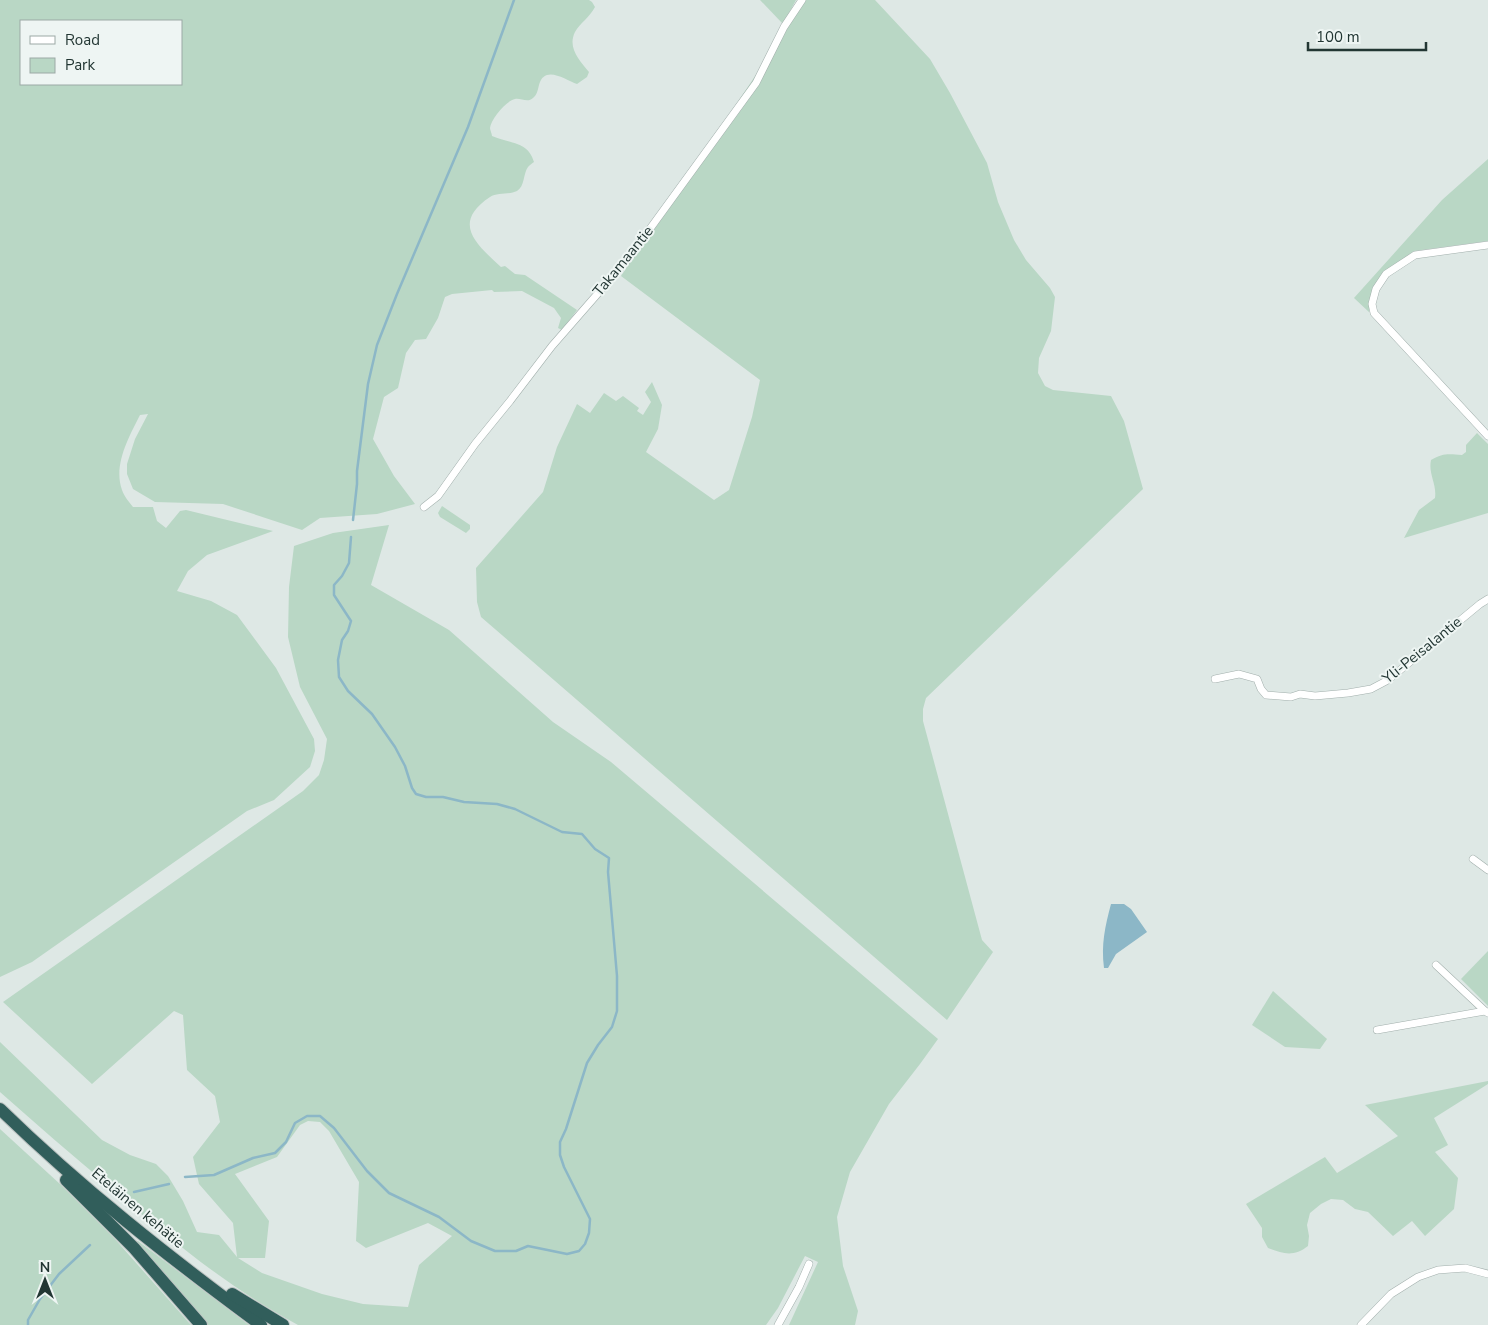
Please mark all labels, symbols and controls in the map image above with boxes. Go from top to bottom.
legend [20,20,182,85]
scale bar [1308,20,1426,52]
text: 100 m [1316,27,1360,47]
text: Road [65,30,100,50]
text: Park [65,55,95,75]
street label: Takamaantie [588,222,658,300]
street label: Yli-Peisalantie [1377,612,1466,689]
street label: Eteläinen kehätie [88,1163,189,1253]
north arrow [20,1255,70,1305]
text: N [40,1258,50,1277]

